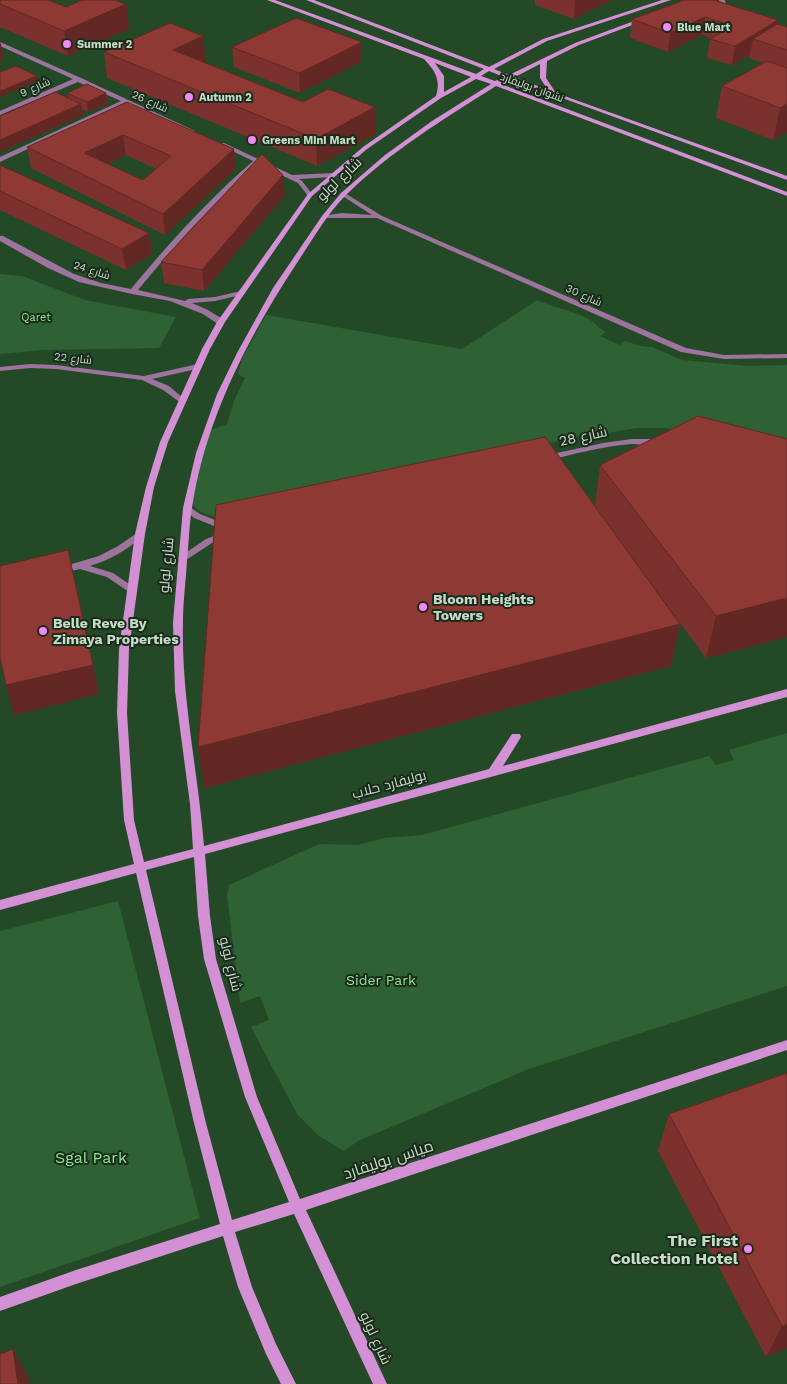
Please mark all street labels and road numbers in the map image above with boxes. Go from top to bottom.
street label: نشوان بوليفارد [498,70,566,105]
street label: شارع 9 [18,75,53,101]
street label: شارع 26 [129,88,170,116]
street label: شارع لولو [313,154,365,205]
street label: شارع 24 [72,258,112,283]
street label: شارع 30 [563,282,604,310]
street label: شارع 22 [53,350,92,368]
street label: شارع 28 [558,423,609,450]
street label: شارع لولو [156,537,177,594]
street label: بوليفارد حلاب [350,766,428,802]
street label: شارع لولو [216,935,246,993]
street label: مياس بوليفارد [340,1136,436,1184]
street label: شارع لولو [356,1309,395,1367]

